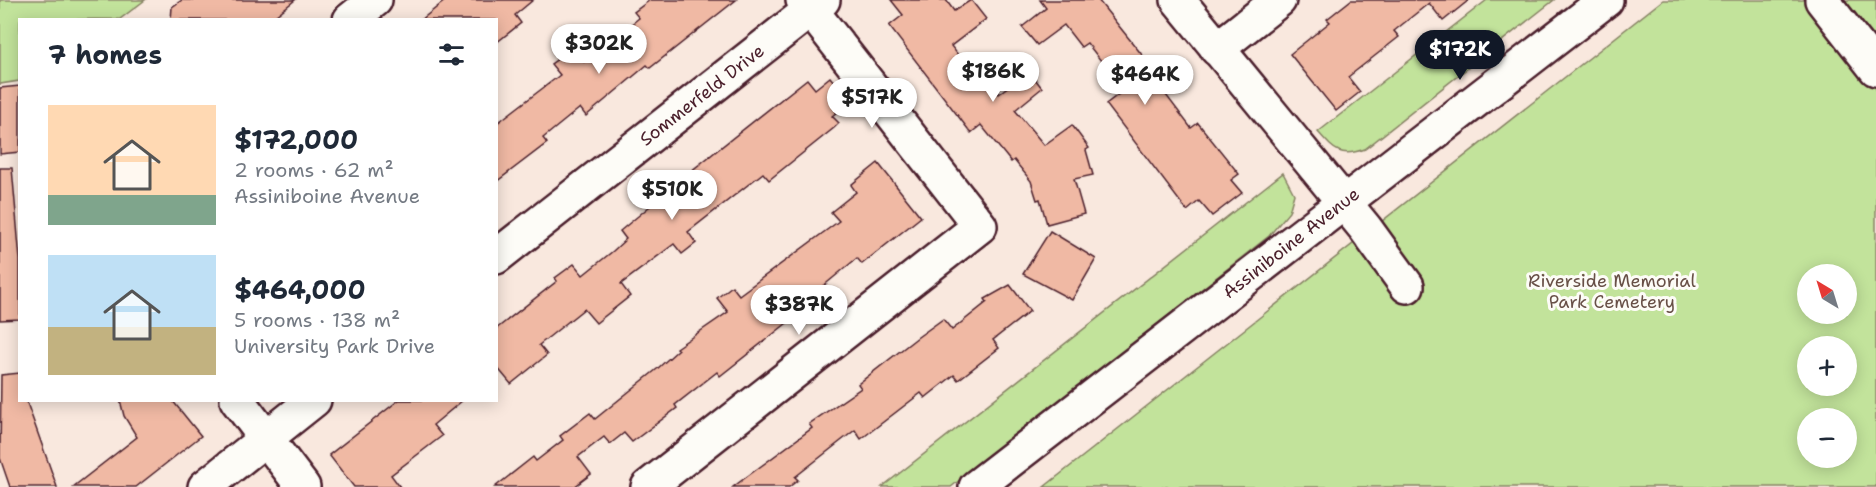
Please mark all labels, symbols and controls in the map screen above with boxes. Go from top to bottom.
pin: $302K [557,24,641,75]
text: $302K [565,30,633,56]
pin: $172K [1418,30,1502,81]
text: $172K [1429,36,1491,62]
text: 7 homes [48,37,162,72]
icon: filters [435,38,468,71]
street label: Sommerfeld Drive [635,39,769,151]
pin: $186K [951,52,1035,103]
pin: $464K [1103,55,1187,106]
text: $186K [961,58,1025,84]
text: $464K [1110,61,1180,87]
pin: $517K [830,78,914,129]
text: $517K [841,84,903,110]
text: $172,000 [234,122,358,157]
icon: home [96,129,168,201]
text: 2 rooms · 62 m² [234,157,394,183]
pin: $510K [630,170,714,221]
text: $510K [641,176,703,202]
street label: Assiniboine Avenue [1218,182,1364,304]
text: Assiniboine Avenue [234,183,420,209]
north arrow [1797,264,1857,324]
map controls [1797,264,1857,468]
park label: Riverside Memorial Park Cemetery [1528,269,1696,314]
text: $464,000 [234,272,366,307]
icon: home [96,279,168,351]
pin: $387K [757,285,841,336]
text: $387K [765,291,833,317]
text: 5 rooms · 138 m² [234,307,400,333]
text: University Park Drive [234,333,435,359]
button: + [1797,336,1857,396]
button: − [1797,408,1857,468]

